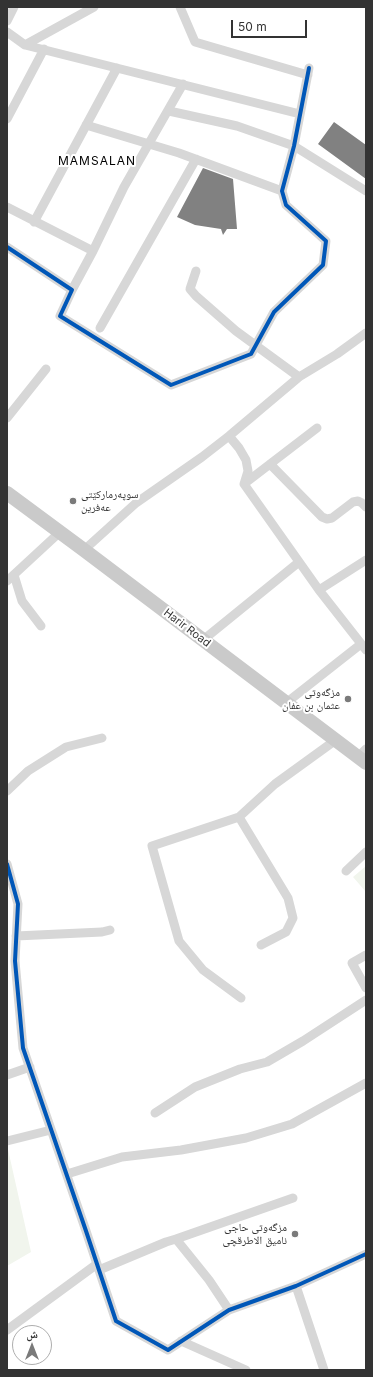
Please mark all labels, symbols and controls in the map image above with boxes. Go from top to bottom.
scale bar [233,12,309,38]
text: 50 m [238,19,267,34]
district label: MAMSALAN [58,154,136,168]
place label: سوپەرمارکێتی عەفرین [81,488,138,514]
marker: سوپەرمارکێتی عەفرین [68,496,78,506]
street label: Harir Road [161,606,213,650]
place label: مزگەوتی عثمان بن عفان [282,686,340,712]
marker: مزگەوتی عثمان بن عفان [343,694,353,704]
place label: مزگەوتی حاجی نامیق الاطرقچی [223,1221,287,1247]
marker: مزگەوتی حاجی نامیق الاطرقچی [290,1229,300,1239]
north arrow [12,1325,52,1365]
text: ش [26,1327,38,1341]

